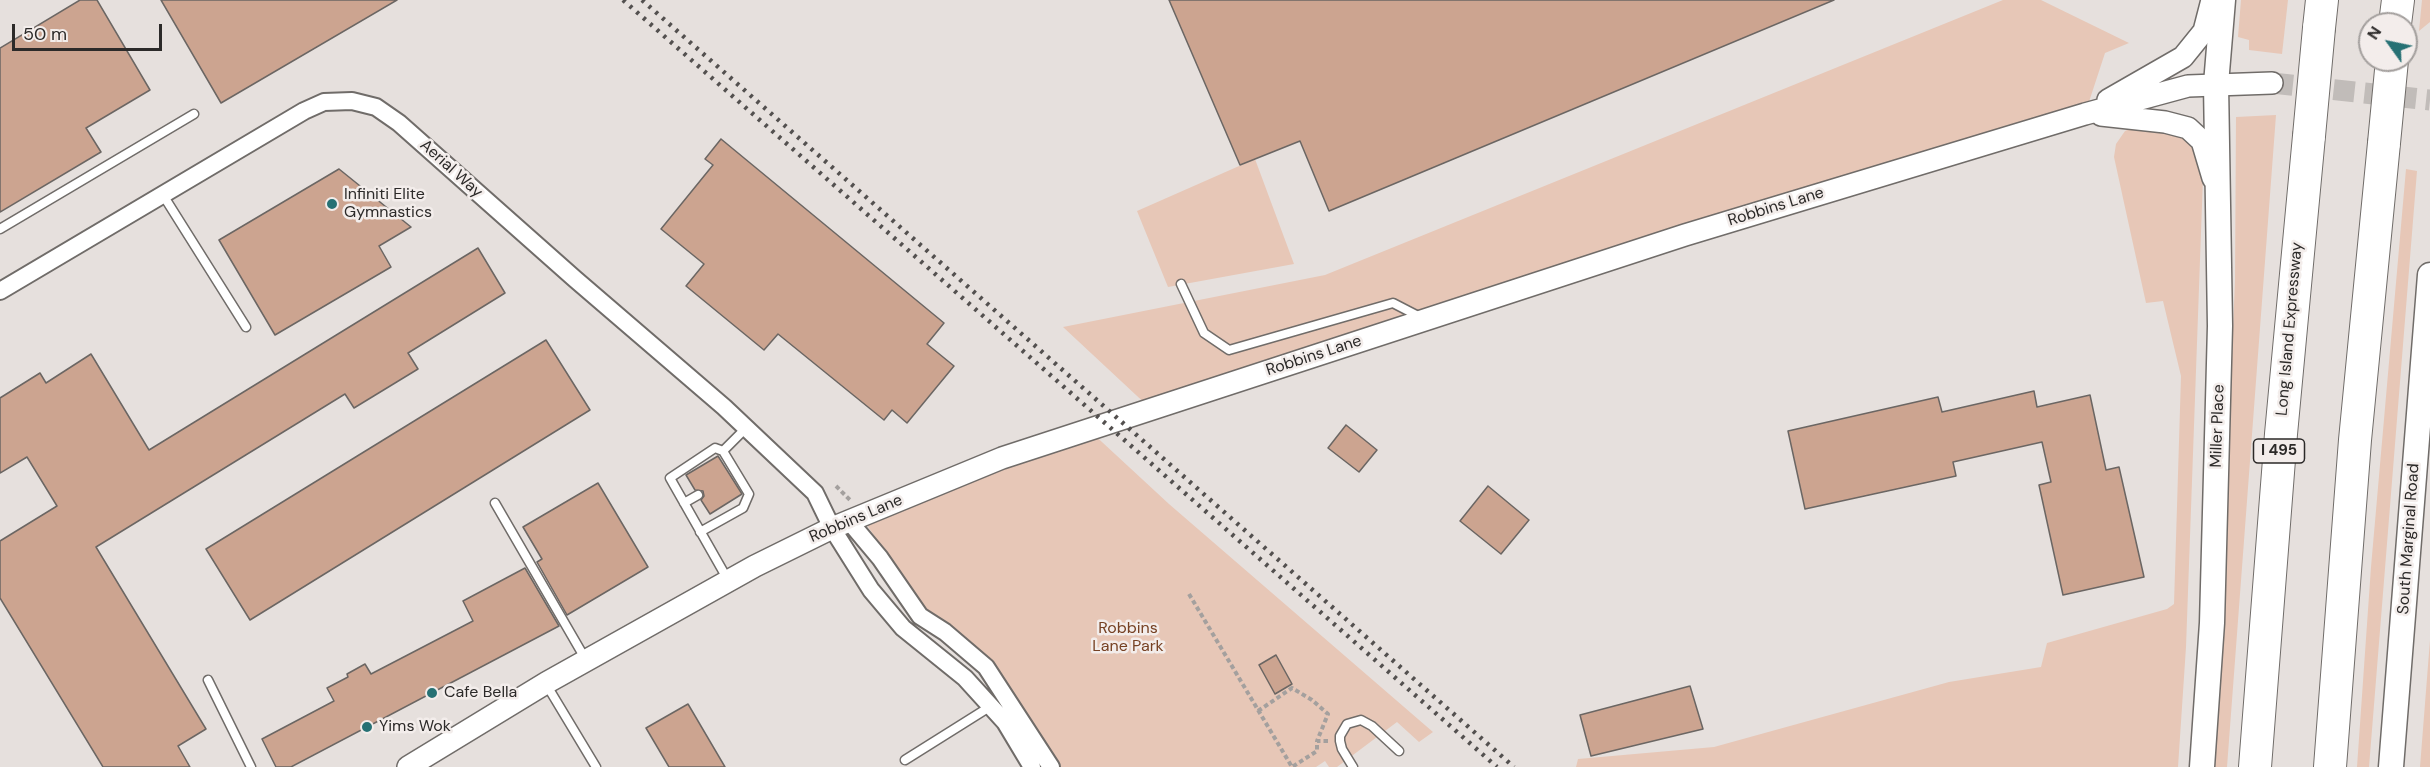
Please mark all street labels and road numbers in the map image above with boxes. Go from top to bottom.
street label: Aerial Way [416,136,486,202]
street label: Robbins Lane [1726,183,1826,231]
street label: Long Island Expressway [2273,241,2307,417]
street label: Robbins Lane [1264,332,1364,380]
street label: Miller Place [2207,384,2229,468]
road number: I 495 [2254,439,2304,463]
street label: South Marginal Road [2394,463,2424,615]
street label: Robbins Lane [807,491,905,547]

